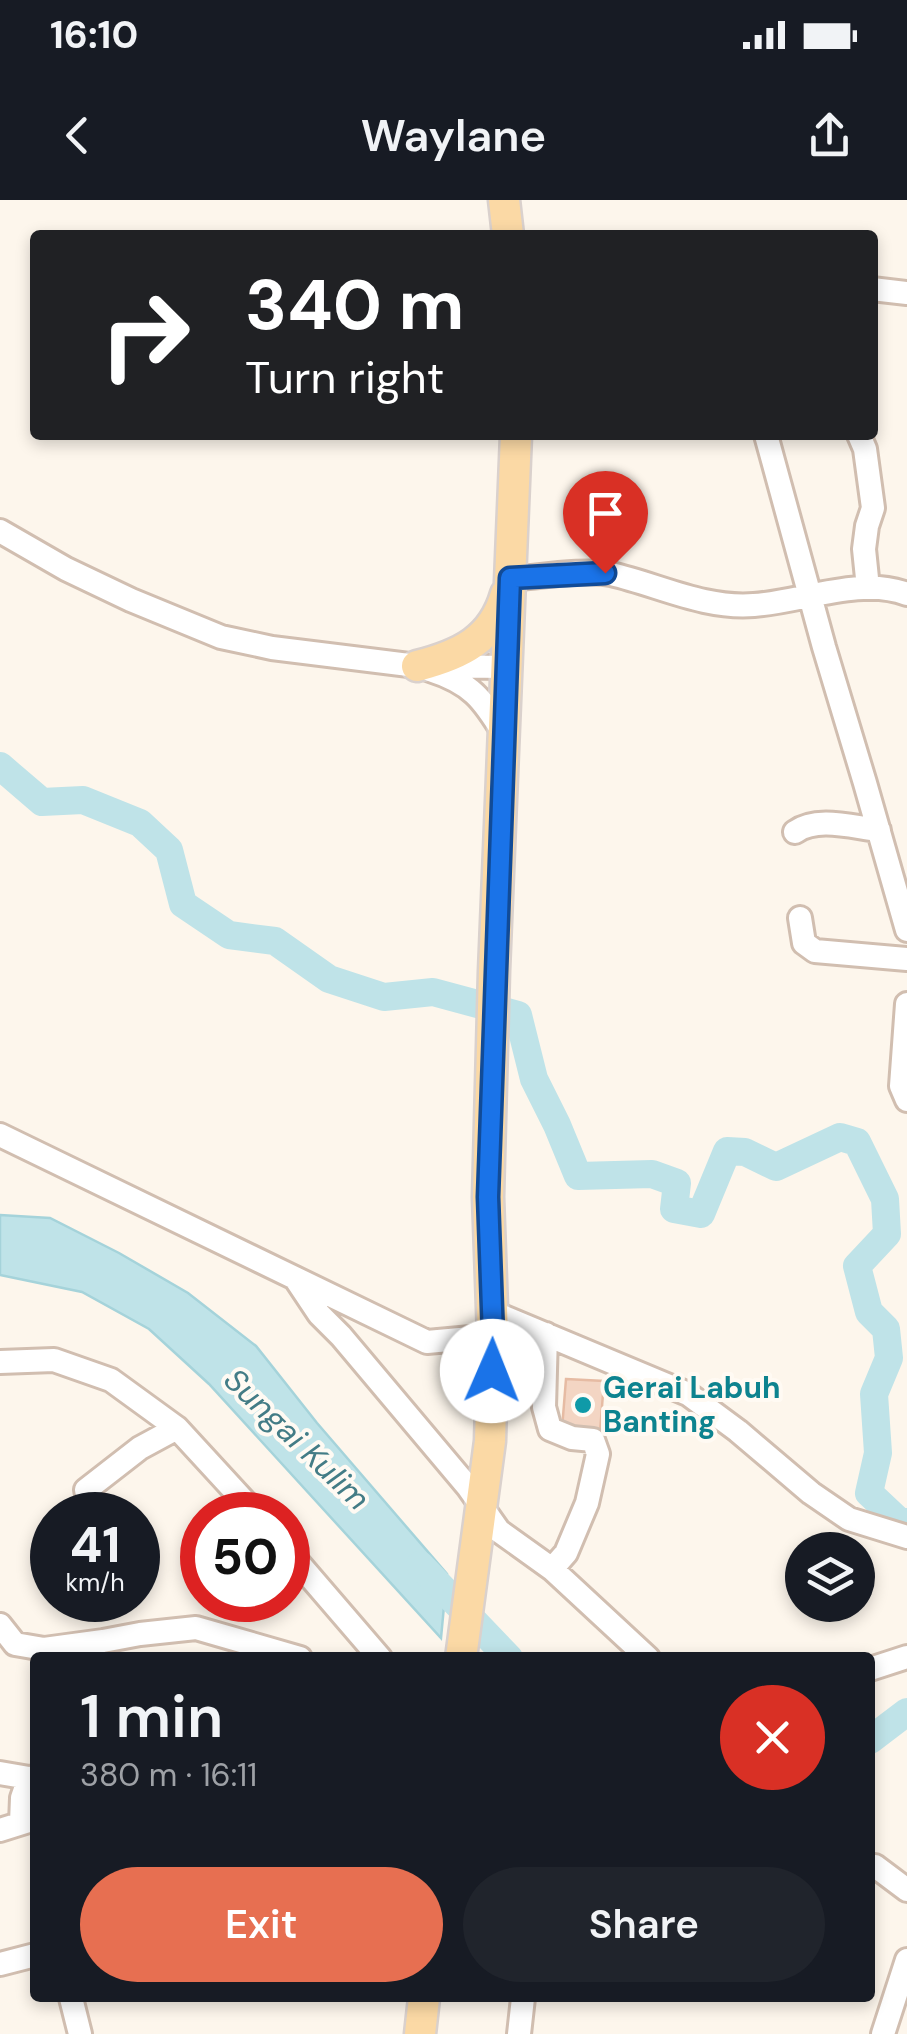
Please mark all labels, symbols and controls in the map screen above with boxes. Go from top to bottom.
text: 16:10 [50,10,138,60]
text: Waylane [361,106,546,165]
icon: back [50,108,105,163]
icon: share [802,108,857,163]
text: 340 m [245,260,464,351]
icon: right [80,270,210,400]
text: Turn right [245,348,444,407]
pin [563,471,648,574]
icon: arrive [578,486,633,541]
position arrow [440,1319,544,1423]
water label: Sungai Kulim [215,1359,379,1519]
place label: Gerai Labuh Banting [603,1368,781,1441]
marker: Gerai Labuh Banting [572,1394,594,1416]
speed limit sign: 50 [180,1492,310,1622]
text: 41 [70,1512,120,1578]
map controls [785,1532,875,1622]
button: layers [785,1532,875,1622]
text: km/h [65,1566,125,1599]
text: 1 min [80,1677,223,1756]
button: close [720,1685,825,1790]
text: 380 m · 16:11 [80,1754,257,1796]
button: Exit [80,1867,443,1982]
button: Share [463,1867,825,1982]

